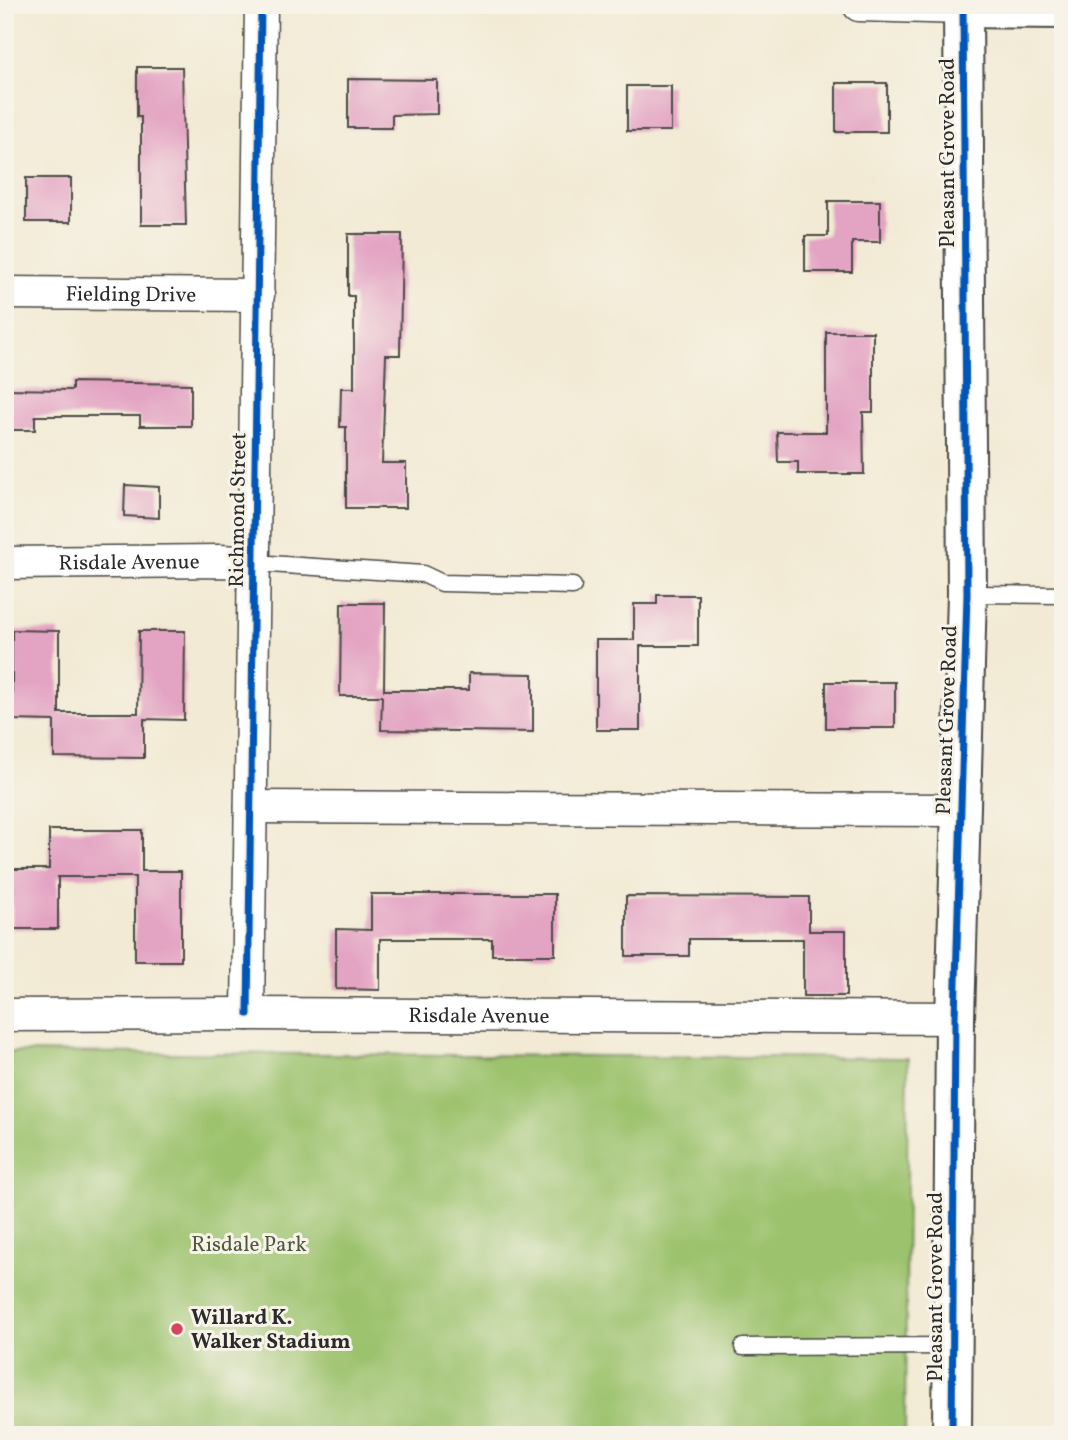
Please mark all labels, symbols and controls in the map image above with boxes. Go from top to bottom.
street label: Pleasant Grove Road [934,58,963,248]
street label: Fielding Drive [65,280,197,311]
street label: Richmond Street [223,432,254,588]
street label: Risdale Avenue [58,548,200,579]
street label: Pleasant Grove Road [930,625,965,816]
street label: Risdale Avenue [408,1002,550,1032]
street label: Pleasant Grove Road [922,1192,951,1382]
park label: Risdale Park [191,1231,307,1260]
place label: Willard K. Walker Stadium [191,1304,351,1357]
marker: Willard K. Walker Stadium [169,1321,185,1337]

